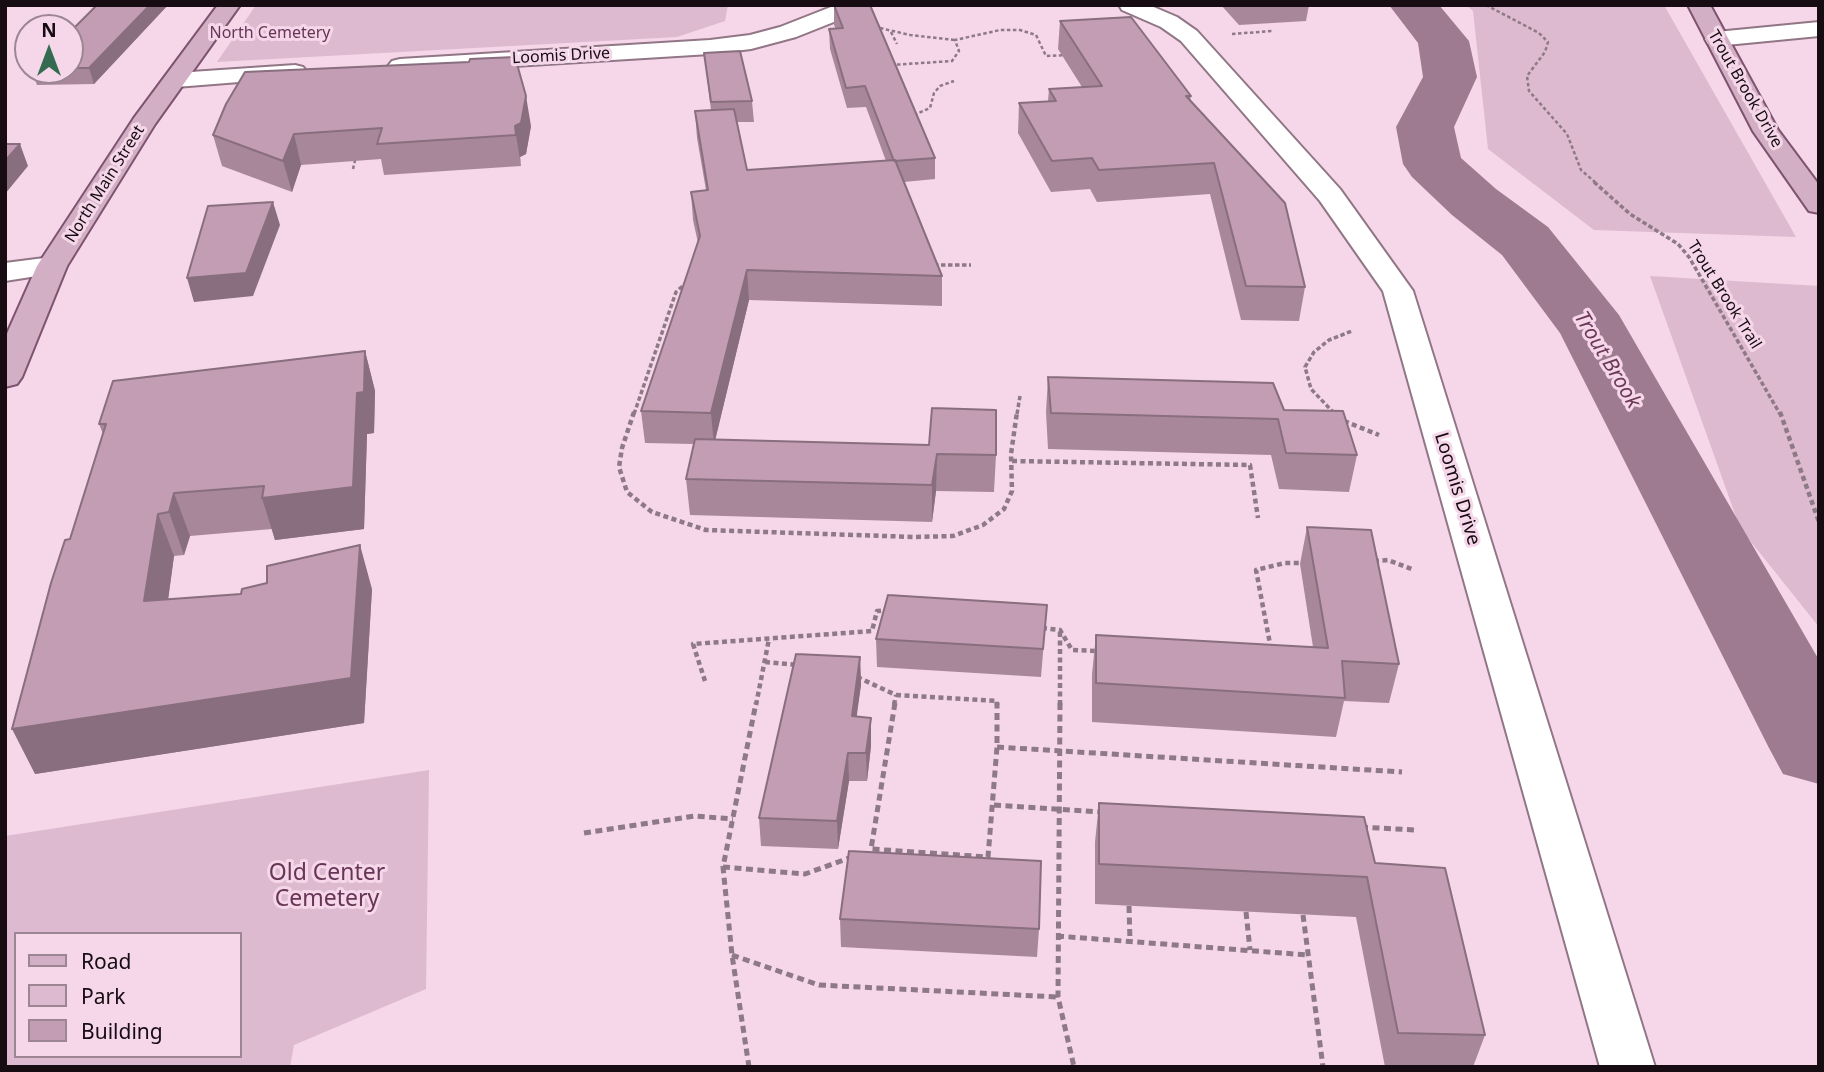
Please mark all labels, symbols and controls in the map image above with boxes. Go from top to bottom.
north arrow [14,14,84,84]
text: N [41,17,57,43]
park label: North Cemetery [210,23,330,43]
street label: Trout Brook Drive [1704,27,1786,151]
street label: Loomis Drive [511,44,611,68]
street label: North Main Street [61,122,149,246]
street label: Trout Brook Trail [1683,237,1765,353]
water label: Trout Brook [1568,307,1646,413]
street label: Loomis Drive [1429,430,1485,548]
park label: Old Center Cemetery [269,859,385,913]
legend [14,932,242,1058]
text: Road [81,947,131,975]
text: Park [81,982,125,1010]
text: Building [81,1017,163,1045]

